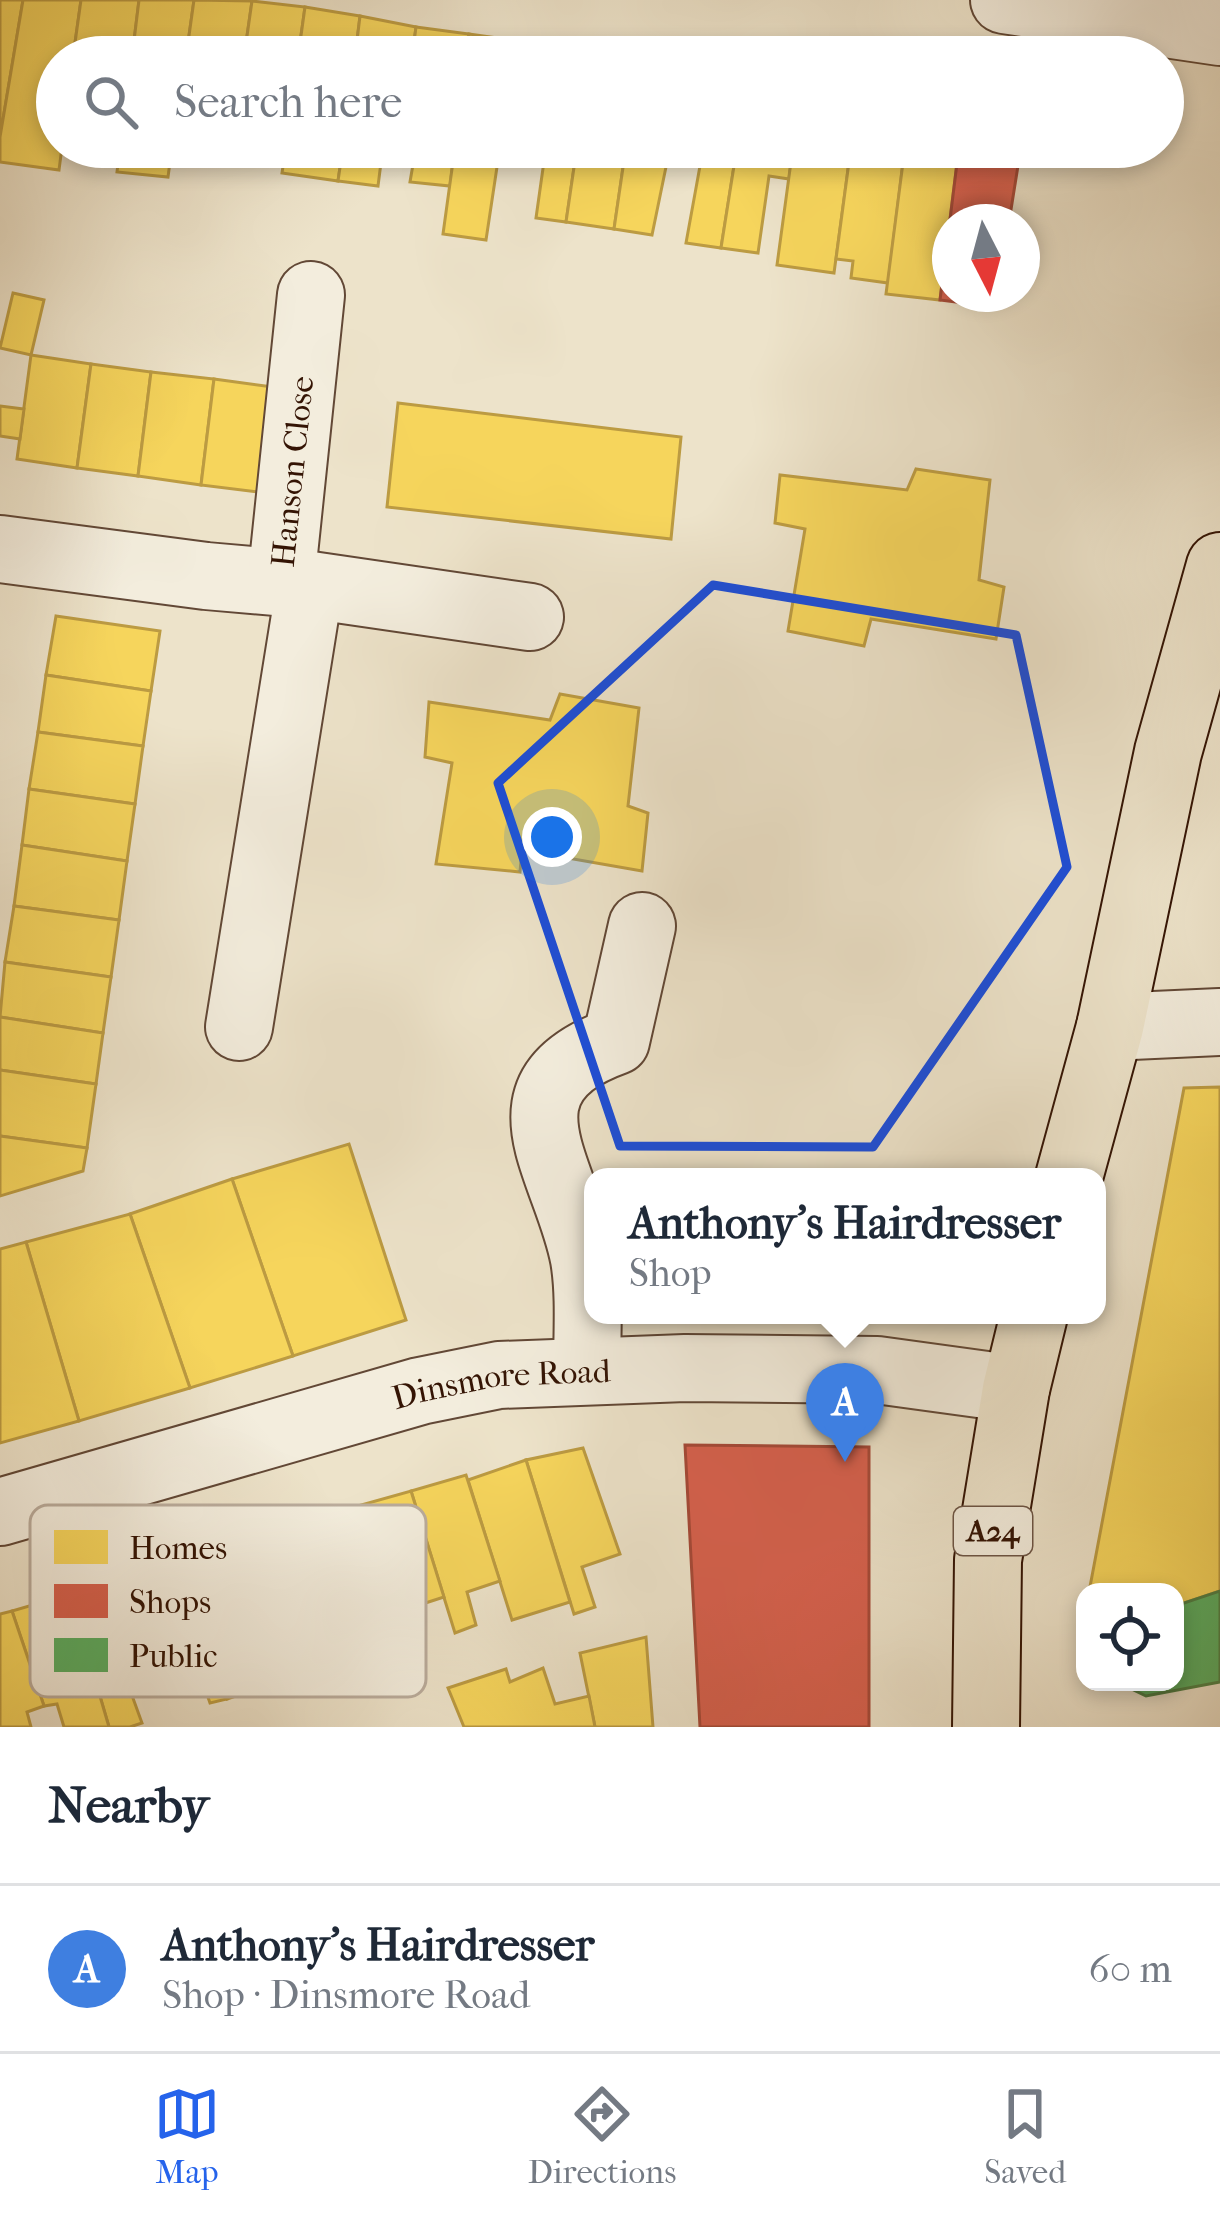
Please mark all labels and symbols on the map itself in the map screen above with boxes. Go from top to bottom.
north arrow [932,204,1040,312]
street label: Hanson Close [263,374,322,569]
your location [522,807,582,867]
street label: Dinsmore Road [387,1351,612,1418]
pin: A [806,1363,884,1462]
legend [30,1505,426,1697]
road number: A24 [954,1507,1032,1555]
text: Homes [129,1529,227,1568]
text: Shops [129,1583,211,1622]
text: Public [129,1637,218,1676]

